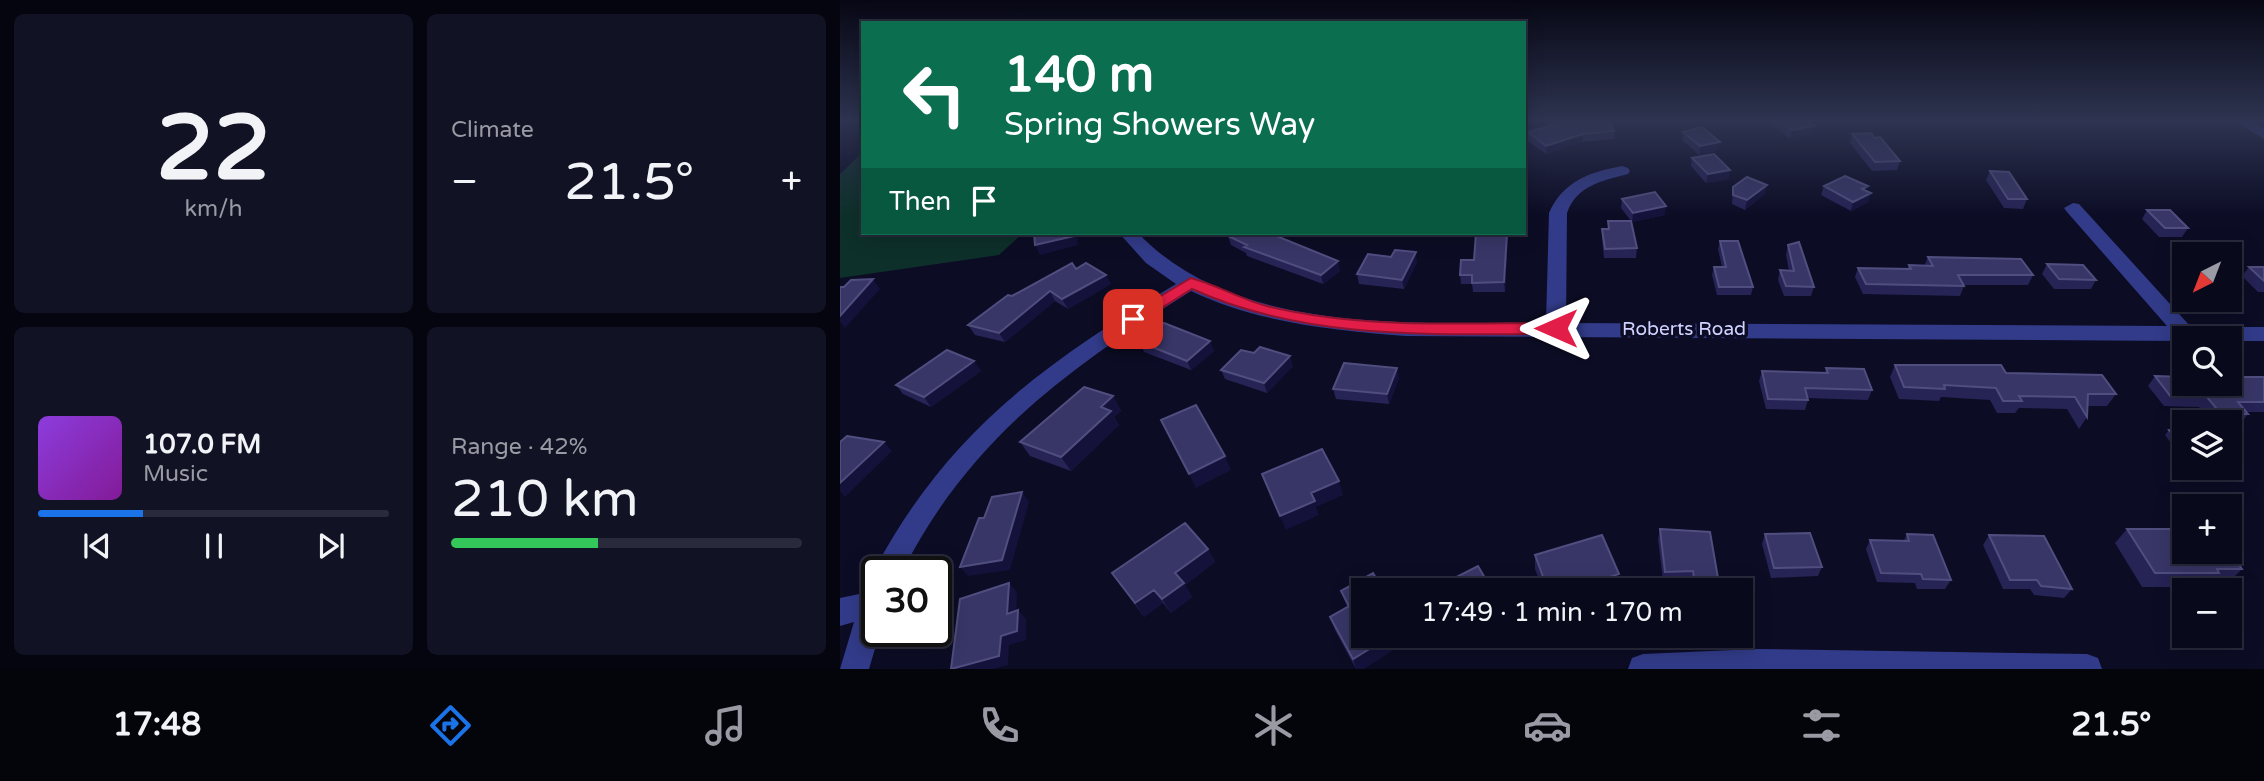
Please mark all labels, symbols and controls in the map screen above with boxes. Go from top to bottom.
text: 140 m [1004,46,1154,105]
icon: left [889,49,980,140]
text: 22 [156,94,271,204]
text: Spring Showers Way [1004,106,1315,144]
text: Climate [451,116,534,144]
text: 21.5° [564,151,694,214]
text: − [451,159,478,205]
text: + [781,159,802,205]
icon: arrive [965,182,1003,220]
text: Then [889,186,951,217]
text: km/h [185,195,242,223]
north arrow [2172,242,2242,312]
map controls [2172,242,2242,648]
pin [1103,289,1163,349]
position arrow [1519,291,1593,365]
icon: arrive [1114,300,1152,338]
street label: Roberts Road [1622,318,1746,340]
button: search [2172,326,2242,396]
button: layers [2172,410,2242,480]
text: 107.0 FM [143,429,261,460]
text: Range · 42% [451,433,587,461]
text: Music [143,460,208,488]
text: 210 km [451,468,639,531]
button: + [2172,494,2242,564]
icon: previous [78,527,116,565]
icon: pause [195,527,233,565]
icon: next [312,527,350,565]
speed limit sign: 30 [861,556,952,647]
button: − [2172,578,2242,648]
text: 17:49 · 1 min · 170 m [1421,597,1683,628]
icon: directions [426,701,475,750]
icon: music [701,701,750,750]
icon: phone [975,701,1024,750]
icon: climate [1249,701,1298,750]
icon: car [1523,701,1572,750]
icon: filters [1797,701,1846,750]
text: 17:48 [113,706,201,744]
text: 21.5° [2071,706,2151,744]

